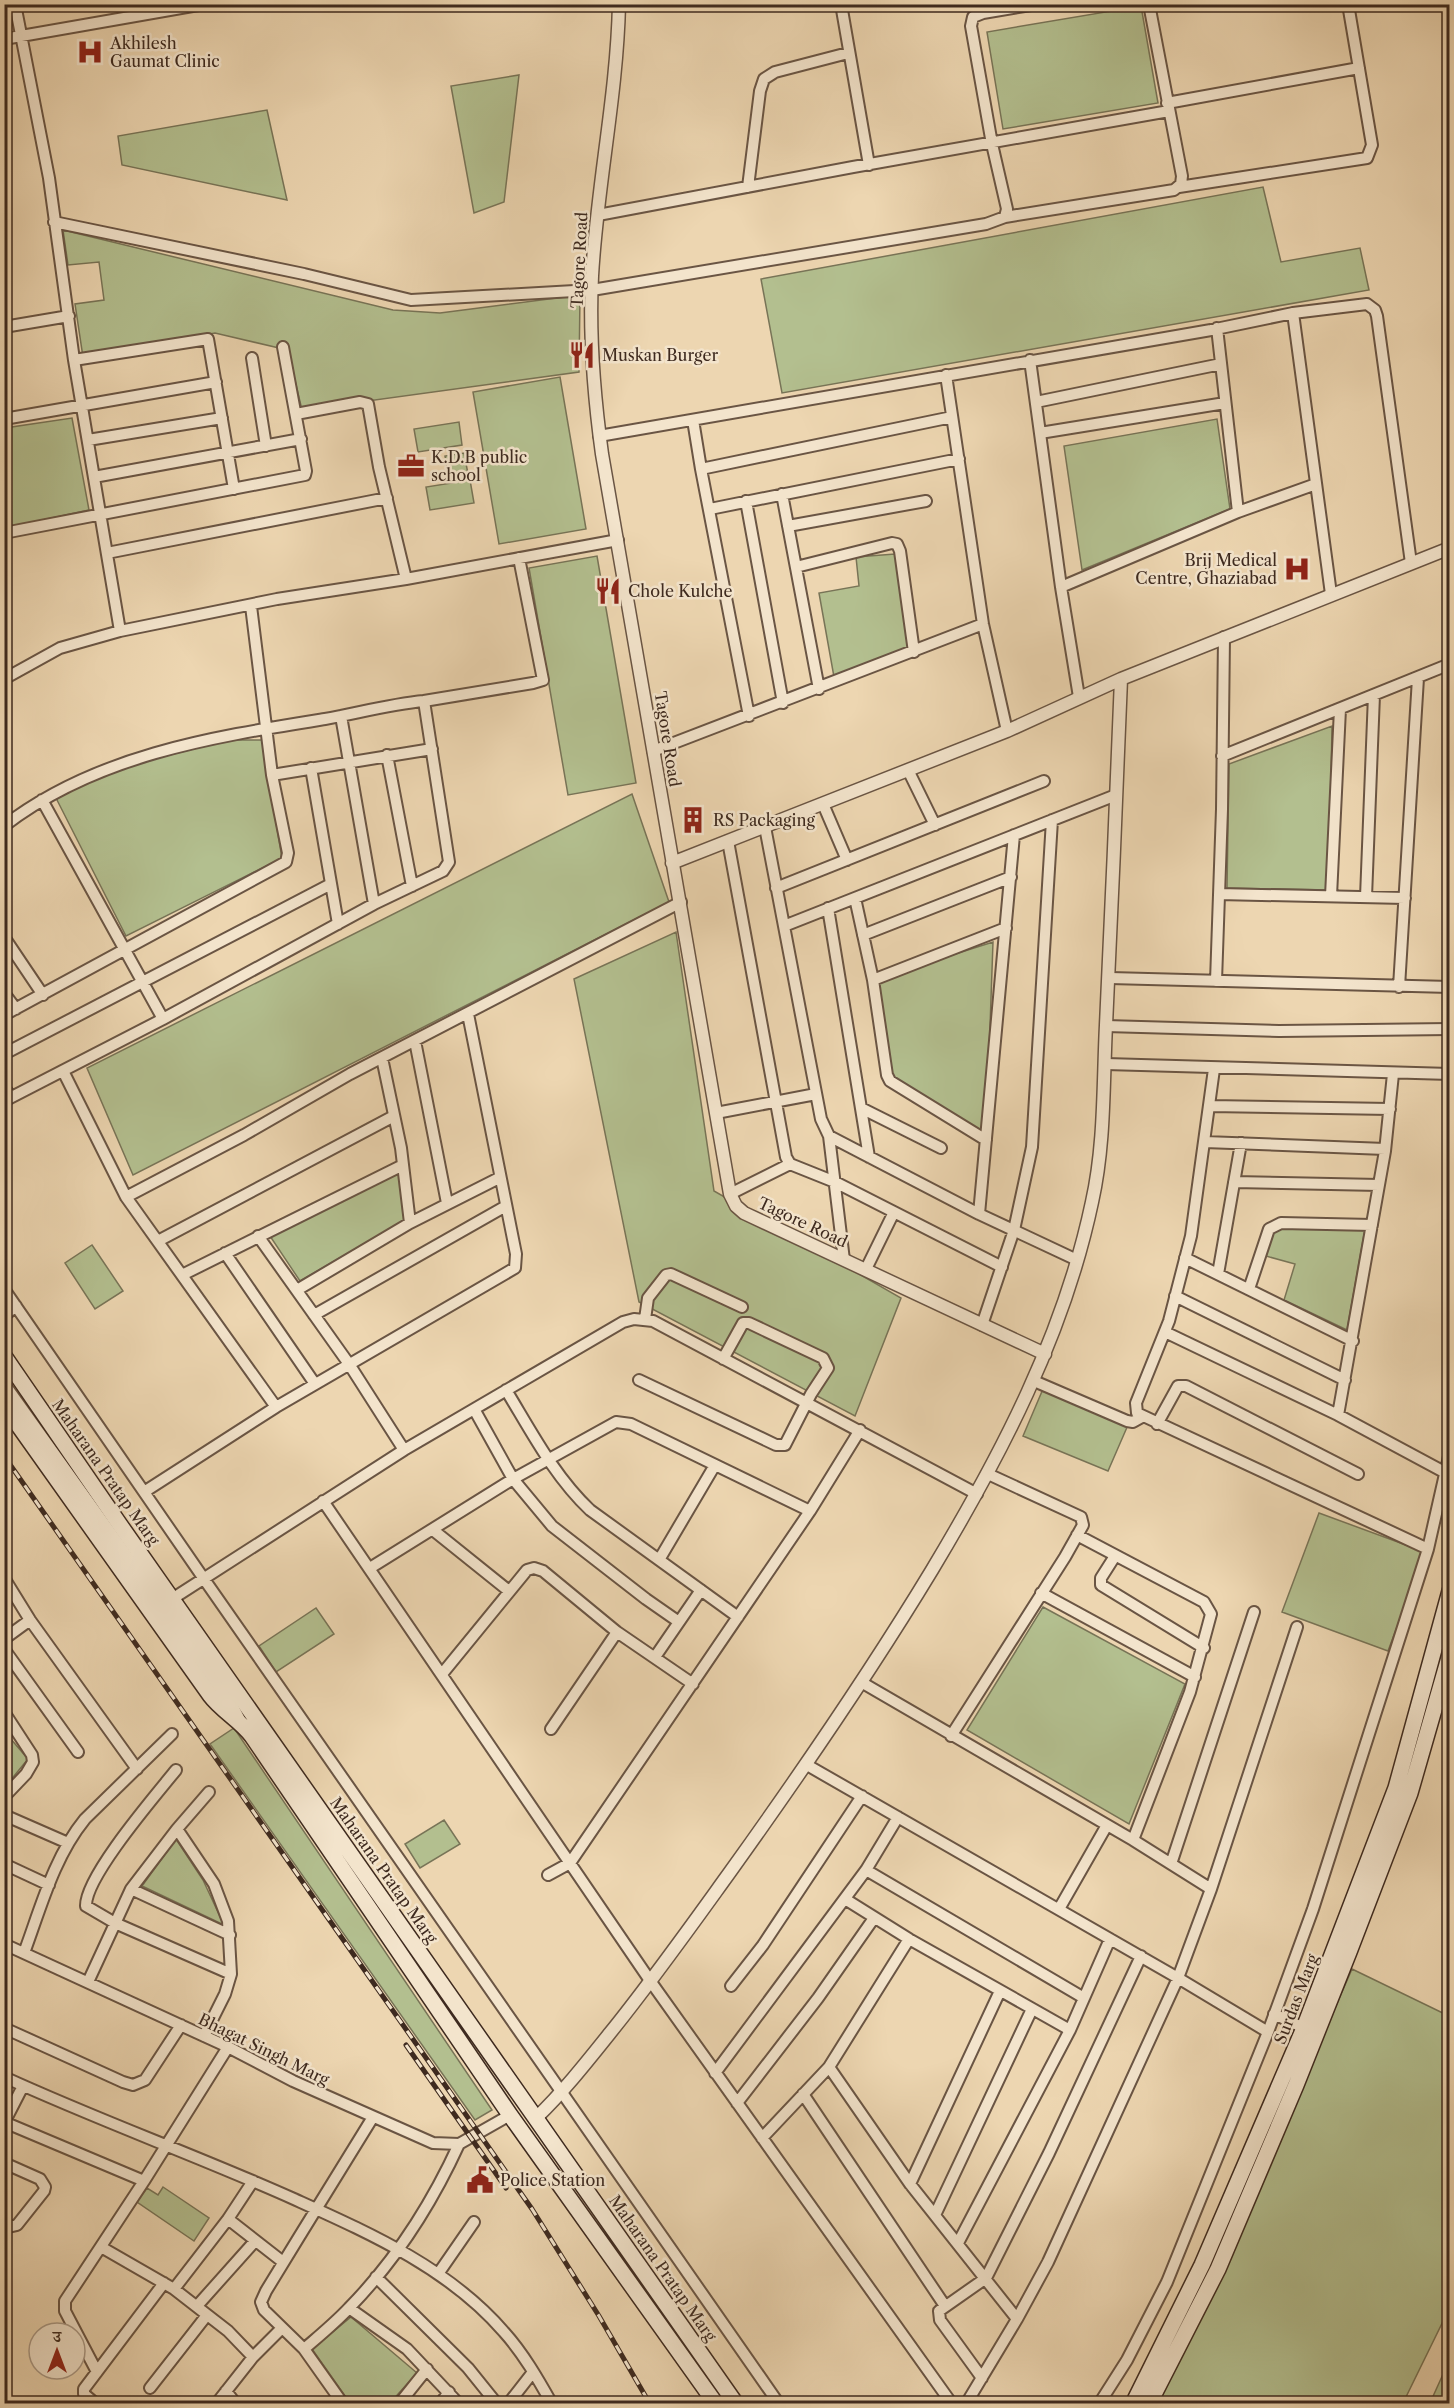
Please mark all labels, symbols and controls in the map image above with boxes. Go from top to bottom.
place label: Akhilesh Gaumat Clinic [109,33,220,71]
hospital icon: Akhilesh Gaumat Clinic [75,37,105,67]
street label: Tagore Road [566,211,592,309]
restaurant icon: Muskan Burger [567,340,597,370]
place label: Muskan Burger [602,345,718,365]
place label: K.D.B public school [431,447,527,485]
office icon: K.D.B public school [396,451,426,481]
place label: Brij Medical Centre, Ghaziabad [1135,550,1277,588]
hospital icon: Brij Medical Centre, Ghaziabad [1282,554,1312,584]
restaurant icon: Chole Kulche [593,576,623,606]
place label: Chole Kulche [628,581,733,601]
street label: Tagore Road [651,690,685,788]
building icon: RS Packaging [678,805,708,835]
place label: RS Packaging [713,810,815,830]
street label: Tagore Road [755,1193,851,1252]
street label: Maharana Pratap Marg [48,1395,164,1549]
street label: Maharana Pratap Marg [326,1793,442,1947]
street label: Surdas Marg [1270,1951,1323,2047]
street label: Bhagat Singh Marg [195,2009,333,2090]
public building icon: Police Station [465,2165,495,2195]
place label: Police Station [500,2170,605,2190]
street label: Maharana Pratap Marg [605,2191,721,2345]
north arrow [27,2321,87,2381]
text: उ [52,2326,63,2346]

